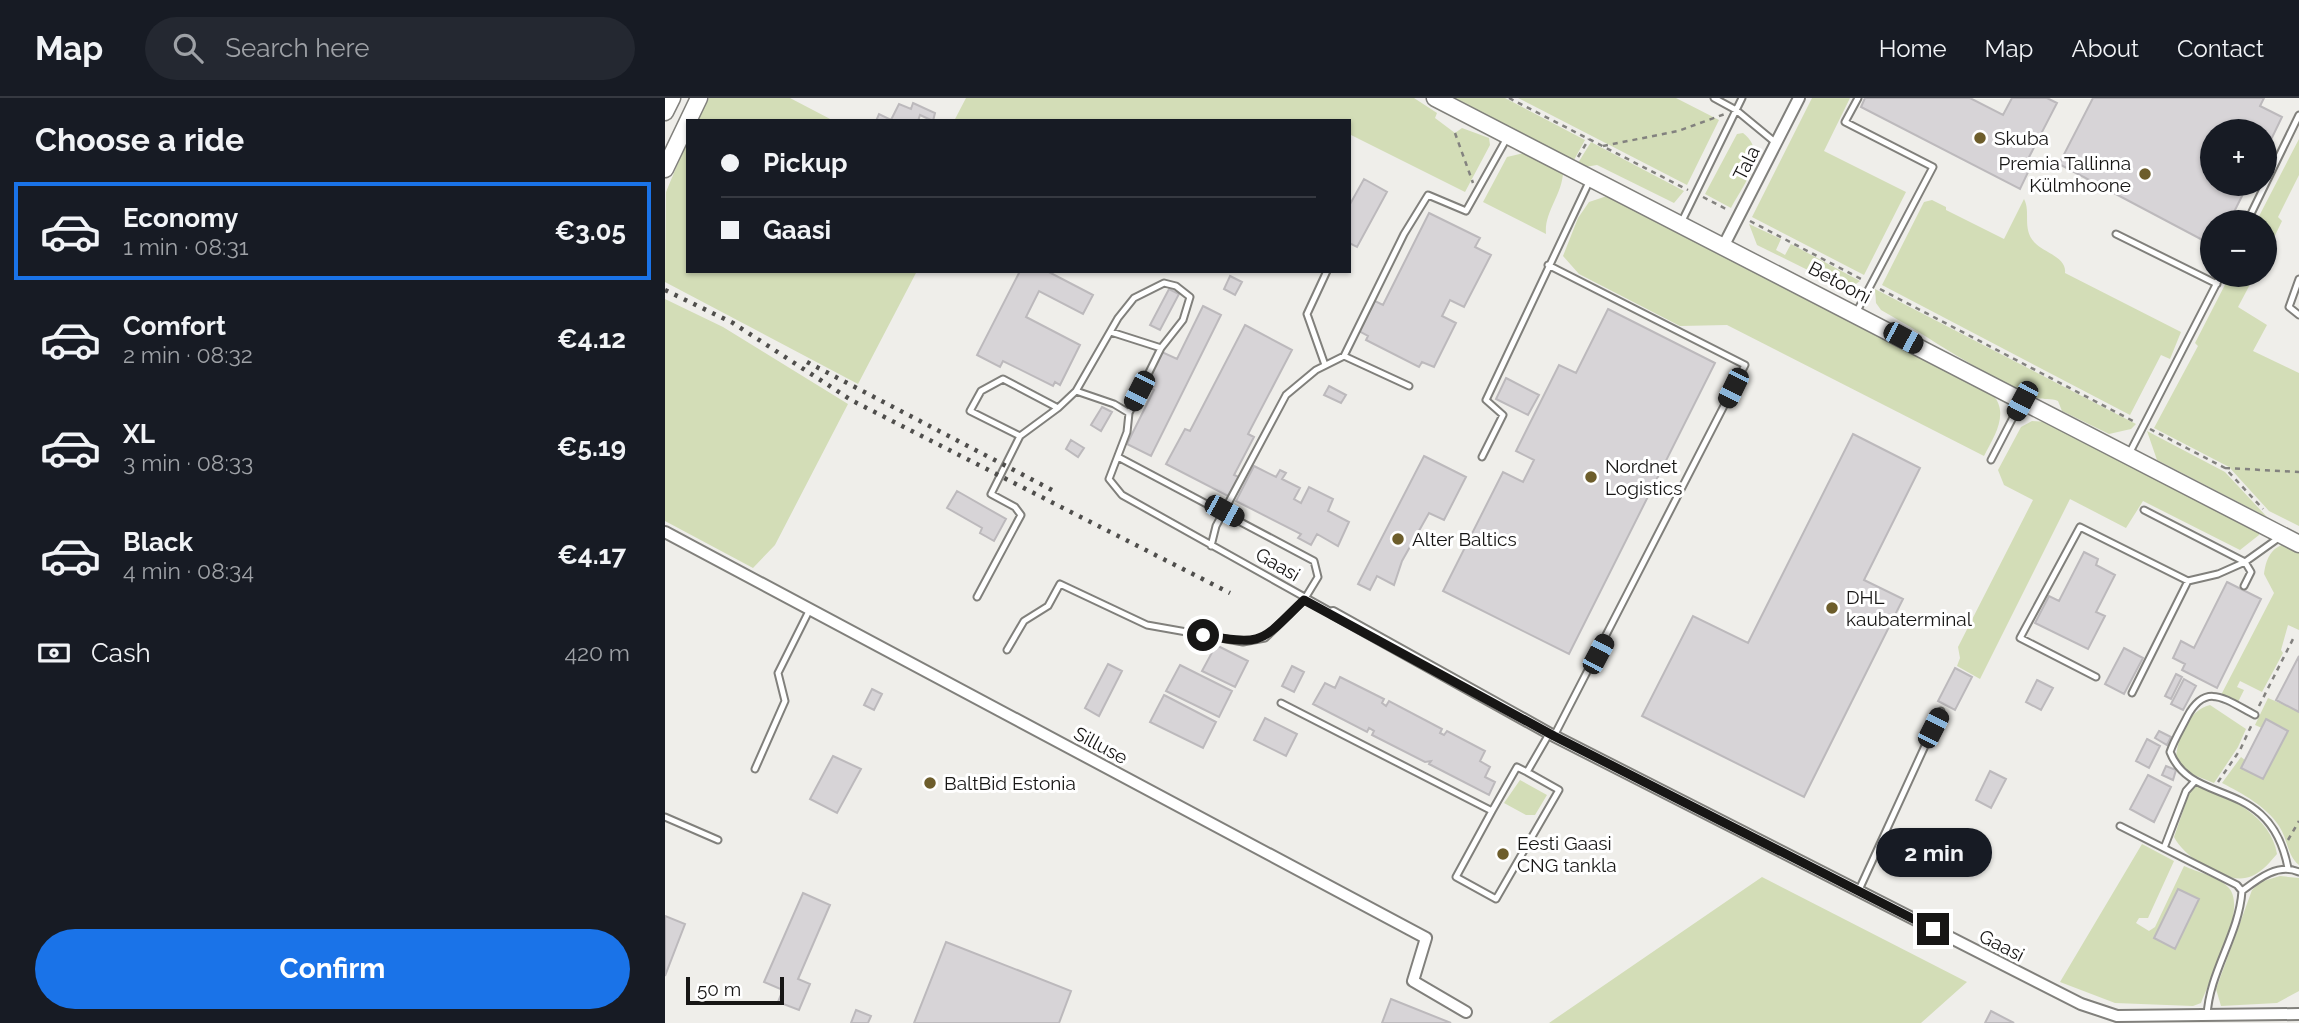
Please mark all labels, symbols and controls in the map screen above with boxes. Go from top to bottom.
search box [145,17,635,80]
text: Map [35,29,103,68]
icon: search [169,29,207,67]
text: Search here [225,33,370,63]
text: Home [1879,34,1947,63]
text: Map [1985,34,2033,63]
text: About [2071,34,2139,63]
text: Contact [2177,34,2264,63]
map controls [2200,119,2277,287]
button: + [2200,119,2277,196]
text: Choose a ride [35,121,244,158]
place label: Skuba [1994,127,2049,149]
marker: Skuba [1972,130,1988,146]
street label: Tala [1728,142,1764,184]
text: Pickup [763,148,848,178]
place label: Premia Tallinna Külmhoone [1998,152,2131,196]
marker: Premia Tallinna Külmhoone [2137,166,2153,182]
icon: car [39,200,102,263]
text: Economy [123,203,238,233]
button: − [2200,210,2277,287]
text: Gaasi [763,215,831,245]
text: €3.05 [555,216,626,246]
text: 1 min · 08:31 [123,233,249,260]
street label: Betooni [1805,256,1875,308]
icon: car [39,308,102,371]
text: Comfort [123,311,226,341]
car [1880,319,1927,357]
text: €4.12 [557,324,626,354]
text: 2 min · 08:32 [123,341,253,368]
car [1715,365,1752,411]
car [1121,368,1158,414]
car [2003,378,2042,424]
icon: car [39,416,102,479]
text: XL [123,419,155,449]
text: €5.19 [557,432,626,462]
text: 3 min · 08:33 [123,449,253,476]
place label: Nordnet Logistics [1605,455,1682,499]
marker: Nordnet Logistics [1583,469,1599,485]
car [1201,492,1248,530]
icon: car [39,524,102,587]
text: Black [123,527,193,557]
place label: Alter Baltics [1412,528,1517,550]
marker: Alter Baltics [1390,531,1406,547]
text: €4.17 [557,540,626,570]
street label: Gaasi [1252,543,1304,585]
text: 4 min · 08:34 [123,557,254,584]
place label: DHL kaubaterminal [1846,586,1973,630]
marker: DHL kaubaterminal [1824,600,1840,616]
route start [1187,619,1219,651]
car [1579,631,1618,677]
icon: cash [35,634,73,672]
text: Cash [91,638,151,668]
text: 420 m [564,639,630,666]
car [1915,705,1952,751]
street label: Silluse [1070,722,1132,768]
place label: BaltBid Estonia [944,772,1076,794]
marker: BaltBid Estonia [922,775,938,791]
callout: 2 min [1875,828,1991,876]
place label: Eesti Gaasi CNG tankla [1517,832,1617,876]
text: 2 min [1904,839,1964,866]
marker: Eesti Gaasi CNG tankla [1495,846,1511,862]
route end [1917,913,1949,945]
street label: Gaasi [1976,924,2028,966]
button: Confirm [35,929,630,1009]
scale bar [686,974,784,1006]
text: 50 m [697,978,741,1000]

